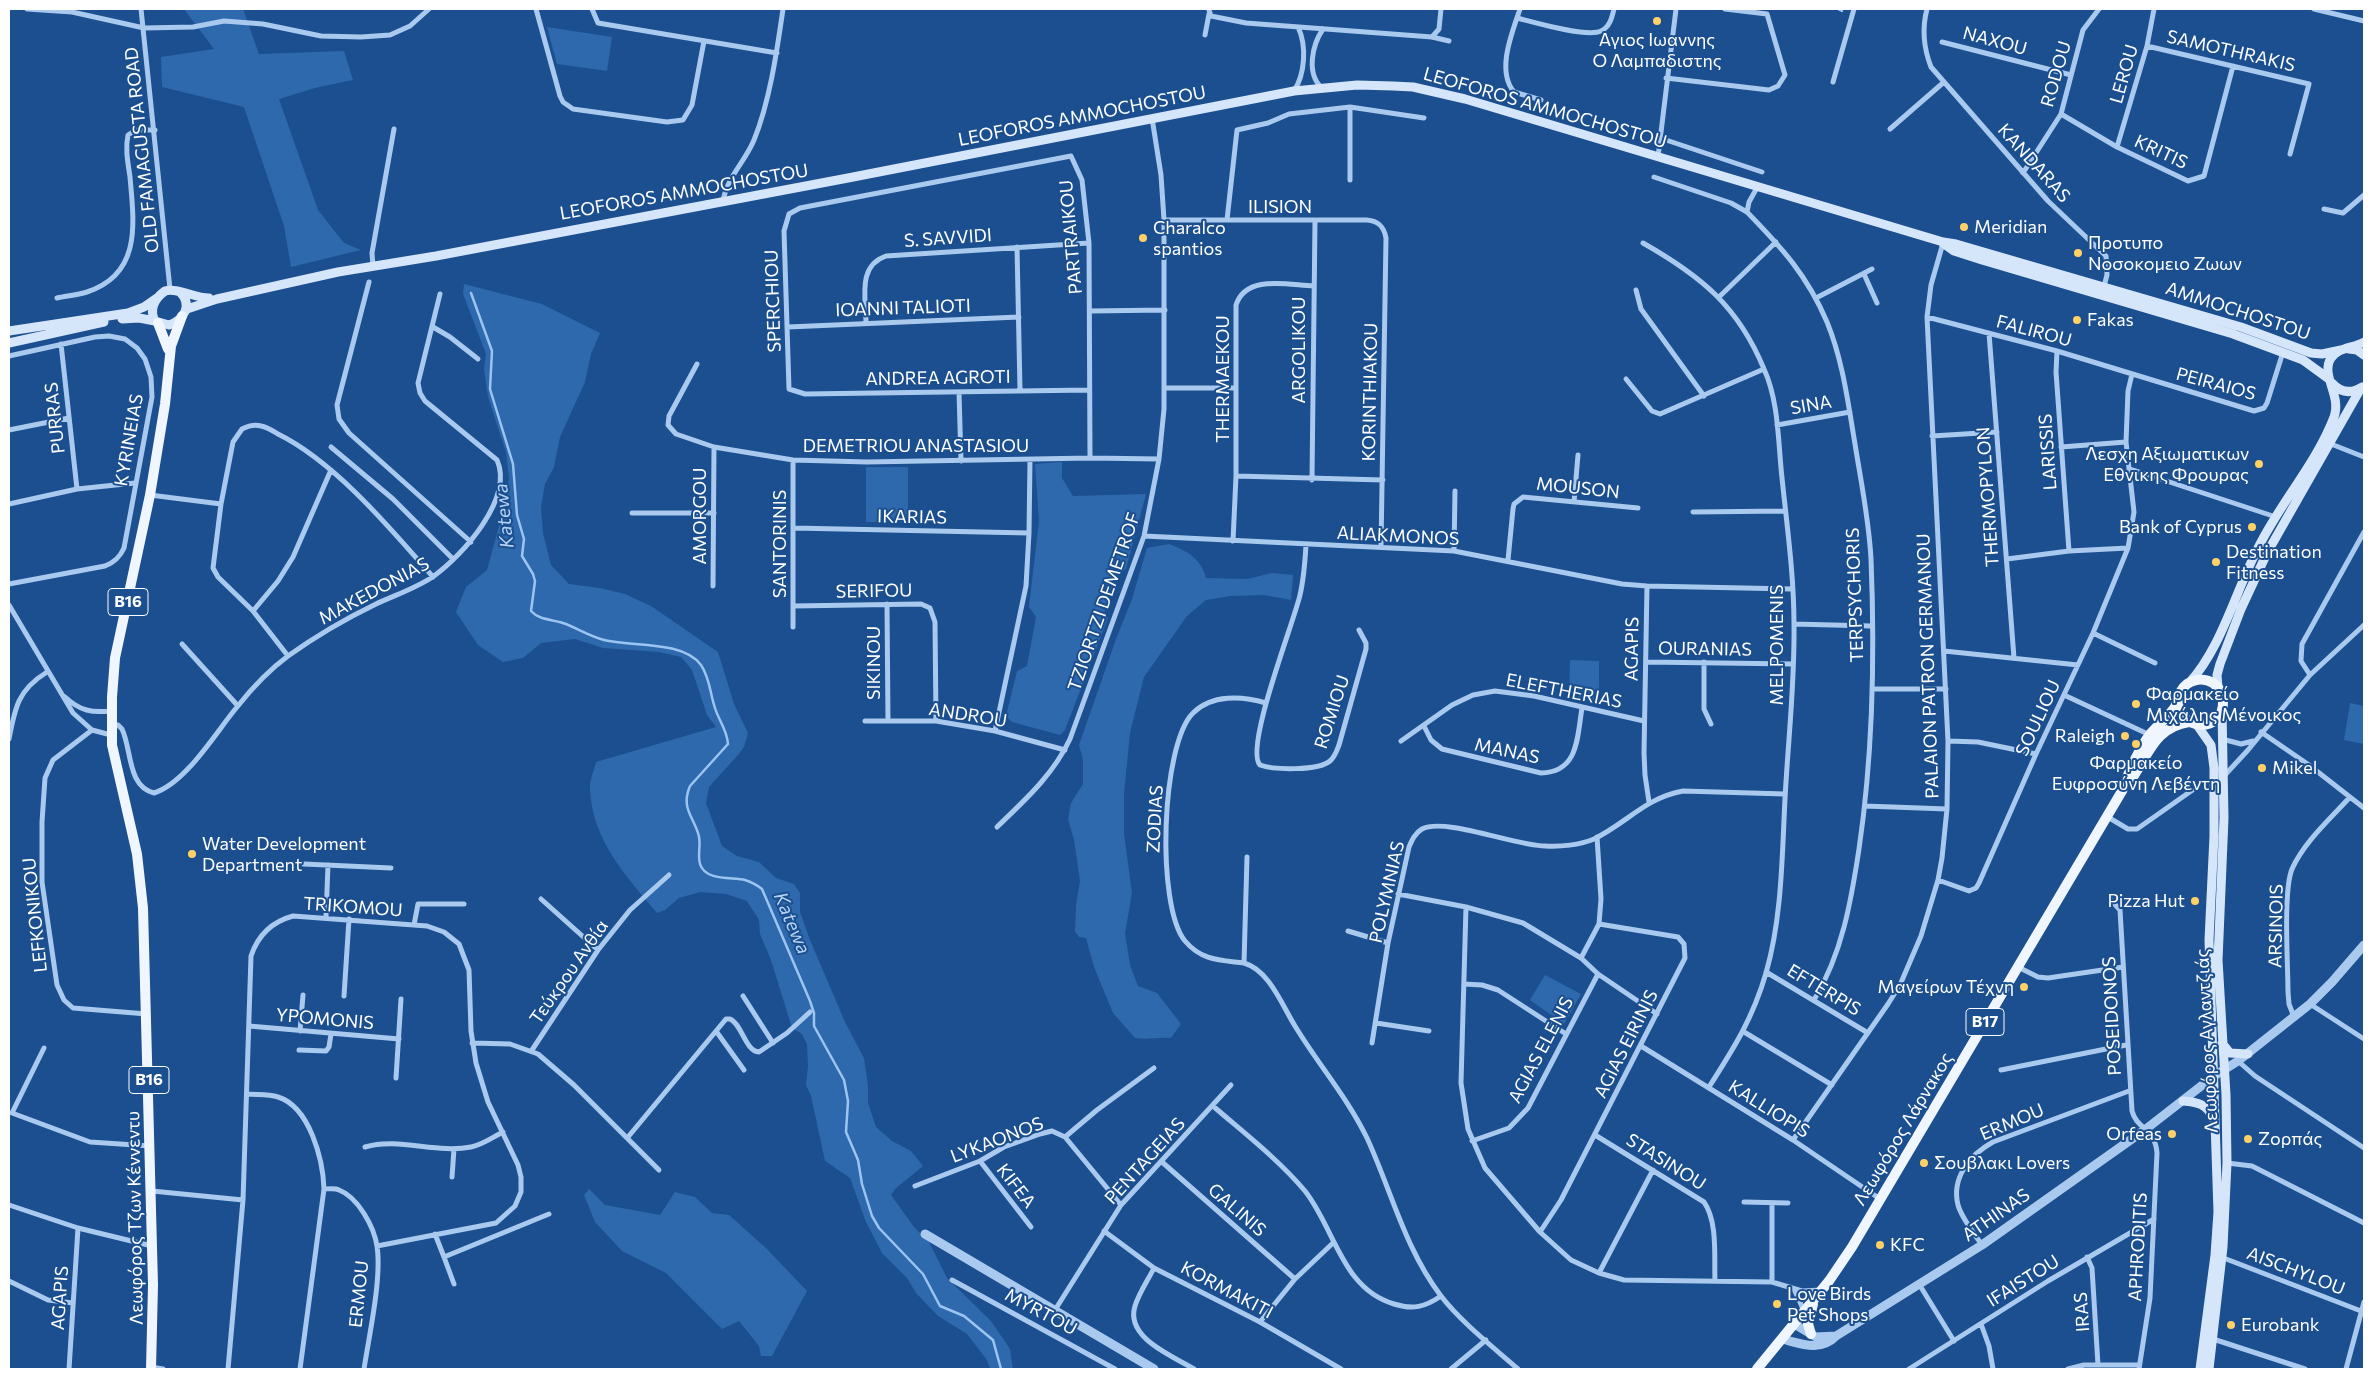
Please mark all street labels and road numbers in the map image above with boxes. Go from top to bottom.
street label: NAXOU [1961,22,2029,60]
street label: SAMOTHRAKIS [2165,26,2297,76]
street label: RODOU [2036,39,2076,109]
street label: LEROU [2105,42,2143,106]
street label: OLD FAMAGUSTA ROAD [120,46,164,254]
street label: LEOFOROS AMMOCHOSTOU [1421,63,1669,153]
street label: LEOFOROS AMMOCHOSTOU [956,81,1208,151]
street label: KANDARAS [1993,119,2075,207]
street label: KRITIS [2131,130,2191,174]
street label: LEOFOROS AMMOCHOSTOU [558,159,810,225]
street label: PARTRAIKOU [1055,179,1087,295]
street label: ILISION [1248,196,1312,218]
street label: S. SAVVIDI [903,224,993,252]
street label: SPERCHIOU [760,249,786,353]
street label: AMMOCHOSTOU [2163,277,2313,345]
street label: IOANNI TALIOTI [835,295,971,321]
street label: ARGOLIKOU [1288,297,1310,403]
street label: FALIROU [1994,311,2074,351]
street label: THERMAEKOU [1212,315,1234,443]
street label: KORINTHIAKOU [1358,323,1382,461]
street label: PEIRAIOS [2174,363,2258,405]
street label: ANDREA AGROTI [865,366,1011,390]
street label: PURRAS [41,381,69,455]
street label: SINA [1789,391,1833,419]
street label: KYRINEIAS [110,392,148,488]
street label: LARISSIS [2035,413,2061,491]
street label: THERMOPYLON [1972,426,2004,568]
street label: DEMETRIOU ANASTASIOU [803,435,1029,457]
street label: AMORGOU [689,468,711,564]
street label: MOUSON [1535,473,1621,503]
street label: SANTORINIS [769,490,791,598]
street label: IKARIAS [877,506,947,528]
street label: TZIORTZI DEMETROF [1063,510,1145,694]
street label: ALIAKMONOS [1336,522,1460,550]
street label: TERPSYCHORIS [1842,527,1868,663]
street label: PALAION PATRON GERMANOU [1913,533,1943,799]
street label: MAKEDONIAS [315,553,433,629]
street label: SERIFOU [836,580,912,602]
street label: MELPOMENIS [1766,585,1788,705]
road number: B16 [108,588,148,616]
street label: AGAPIS [1621,617,1643,681]
street label: SIKINOU [863,626,885,700]
street label: OURANIAS [1658,637,1752,661]
street label: ELEFTHERIAS [1504,669,1624,713]
street label: ROMIOU [1310,672,1354,752]
street label: SOULIOU [2011,676,2065,760]
street label: ANDROU [927,698,1009,732]
street label: MANAS [1472,734,1542,768]
street label: ZODIAS [1142,785,1168,853]
street label: POLYMNIAS [1365,839,1409,945]
street label: LEFKONIKOU [18,856,52,974]
street label: ARSINOIS [2264,884,2288,968]
street label: TRIKOMOU [303,893,403,921]
street label: Τεύκρου Ανθία [525,916,613,1028]
street label: Λεωφόρος Αγλαντζιάς [2191,948,2223,1134]
street label: POSEIDONOS [2098,956,2126,1076]
street label: EFTERPIS [1783,960,1865,1020]
street label: AGIAS EIRINIS [1589,986,1663,1102]
street label: AGIAS ELENIS [1504,993,1578,1107]
street label: YPOMONIS [275,1004,375,1034]
road number: B17 [1966,1009,2004,1036]
street label: Λεωφόρος Λάρνακος [1849,1048,1957,1210]
road number: B16 [129,1066,169,1094]
street label: KALLIOPIS [1724,1076,1814,1142]
street label: ERMOU [1977,1099,2047,1145]
street label: Λεωφόρος Τζων Κέννεντυ [122,1111,148,1325]
street label: LYKAONOS [948,1112,1046,1168]
street label: PENTAGEIAS [1100,1113,1190,1209]
street label: STASINOU [1622,1129,1710,1195]
street label: KIFEA [992,1159,1040,1213]
street label: GALINIS [1203,1179,1271,1241]
street label: ATHINAS [1958,1184,2034,1246]
street label: APHRODITIS [2124,1192,2152,1302]
street label: AISCHYLOU [2244,1242,2348,1300]
street label: IFAISTOU [1983,1250,2063,1312]
street label: KORMAKITI [1177,1257,1277,1323]
street label: ERMOU [345,1259,373,1329]
street label: AGAPIS [47,1265,73,1331]
street label: MYRTOU [1001,1284,1081,1340]
street label: IRAS [2070,1291,2094,1333]

